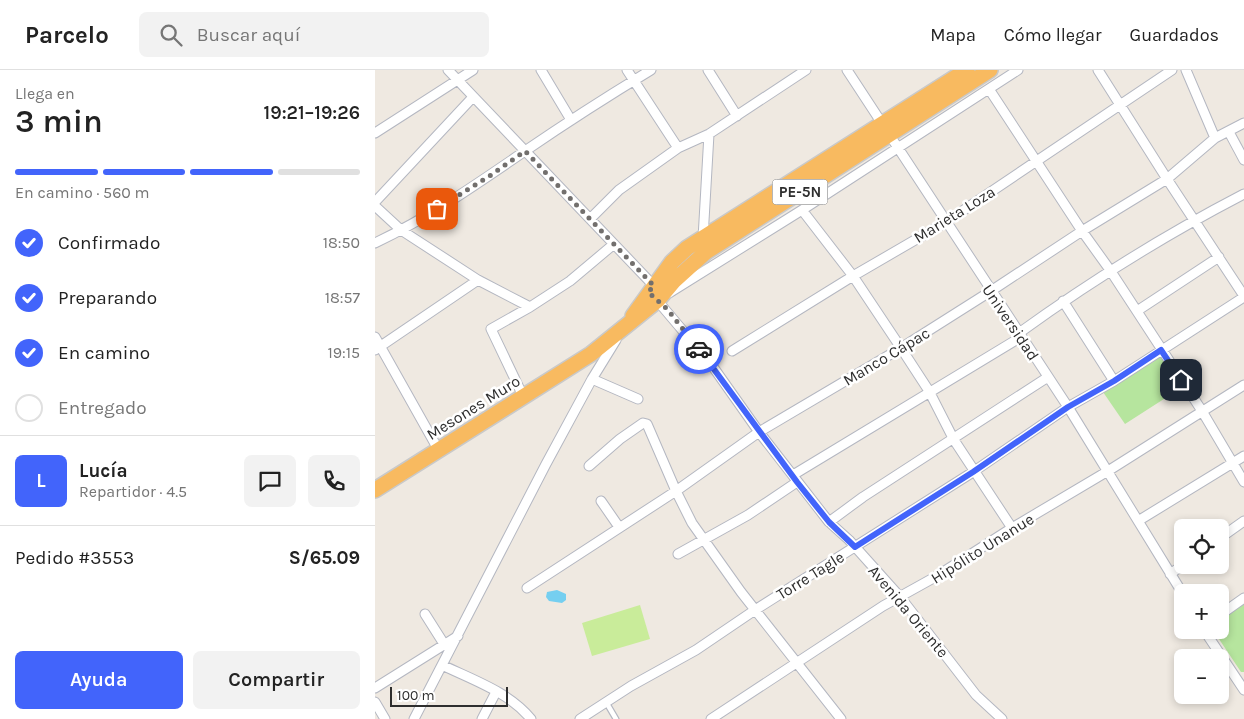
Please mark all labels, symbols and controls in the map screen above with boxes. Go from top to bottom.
search box [139,12,489,57]
text: Parcelo [25,21,109,49]
icon: search [157,21,185,49]
text: Buscar aquí [197,24,300,46]
text: Mapa [930,24,976,46]
text: Cómo llegar [1004,24,1102,46]
text: Guardados [1130,24,1219,46]
text: Llega en [15,84,75,103]
text: 19:21–19:26 [264,102,360,124]
text: 3 min [15,103,103,140]
road number: PE-5N [773,180,827,204]
street label: Marieta Loza [910,182,998,247]
text: En camino · 560 m [15,183,150,202]
pin [416,188,458,230]
icon: bag [423,195,451,223]
icon: check [15,229,43,257]
text: Confirmado [58,232,160,254]
text: 18:50 [323,233,360,252]
street label: Universidad [978,281,1043,364]
icon: check [15,284,43,312]
text: Preparando [58,287,157,309]
text: 18:57 [325,288,360,307]
street label: Manco Cápac [839,323,933,390]
courier [674,324,724,374]
icon: car [685,335,713,363]
icon: check [15,339,43,367]
text: En camino [58,342,150,364]
text: 19:15 [327,343,360,362]
pin [1160,359,1202,401]
icon: home [1167,366,1195,394]
street label: Mesones Muro [423,371,524,444]
text: Entregado [58,397,147,419]
button: chat [244,455,296,507]
button: phone [308,455,360,507]
text: Lucía [79,460,128,482]
text: L [36,470,46,492]
text: Repartidor · 4.5 [79,482,187,501]
street label: Hipólito Unanue [927,509,1037,588]
map controls [1174,519,1229,704]
button: locate [1174,519,1229,574]
text: Pedido #3553 [15,547,134,569]
text: S/65.09 [289,547,360,569]
street label: Torre Tagle [773,547,848,604]
street label: Avenida Oriente [865,561,953,661]
button: + [1174,584,1229,639]
button: − [1174,649,1229,704]
button: Ayuda [15,651,183,709]
button: Compartir [193,651,360,709]
scale bar [390,684,507,707]
text: 100 m [397,687,435,704]

